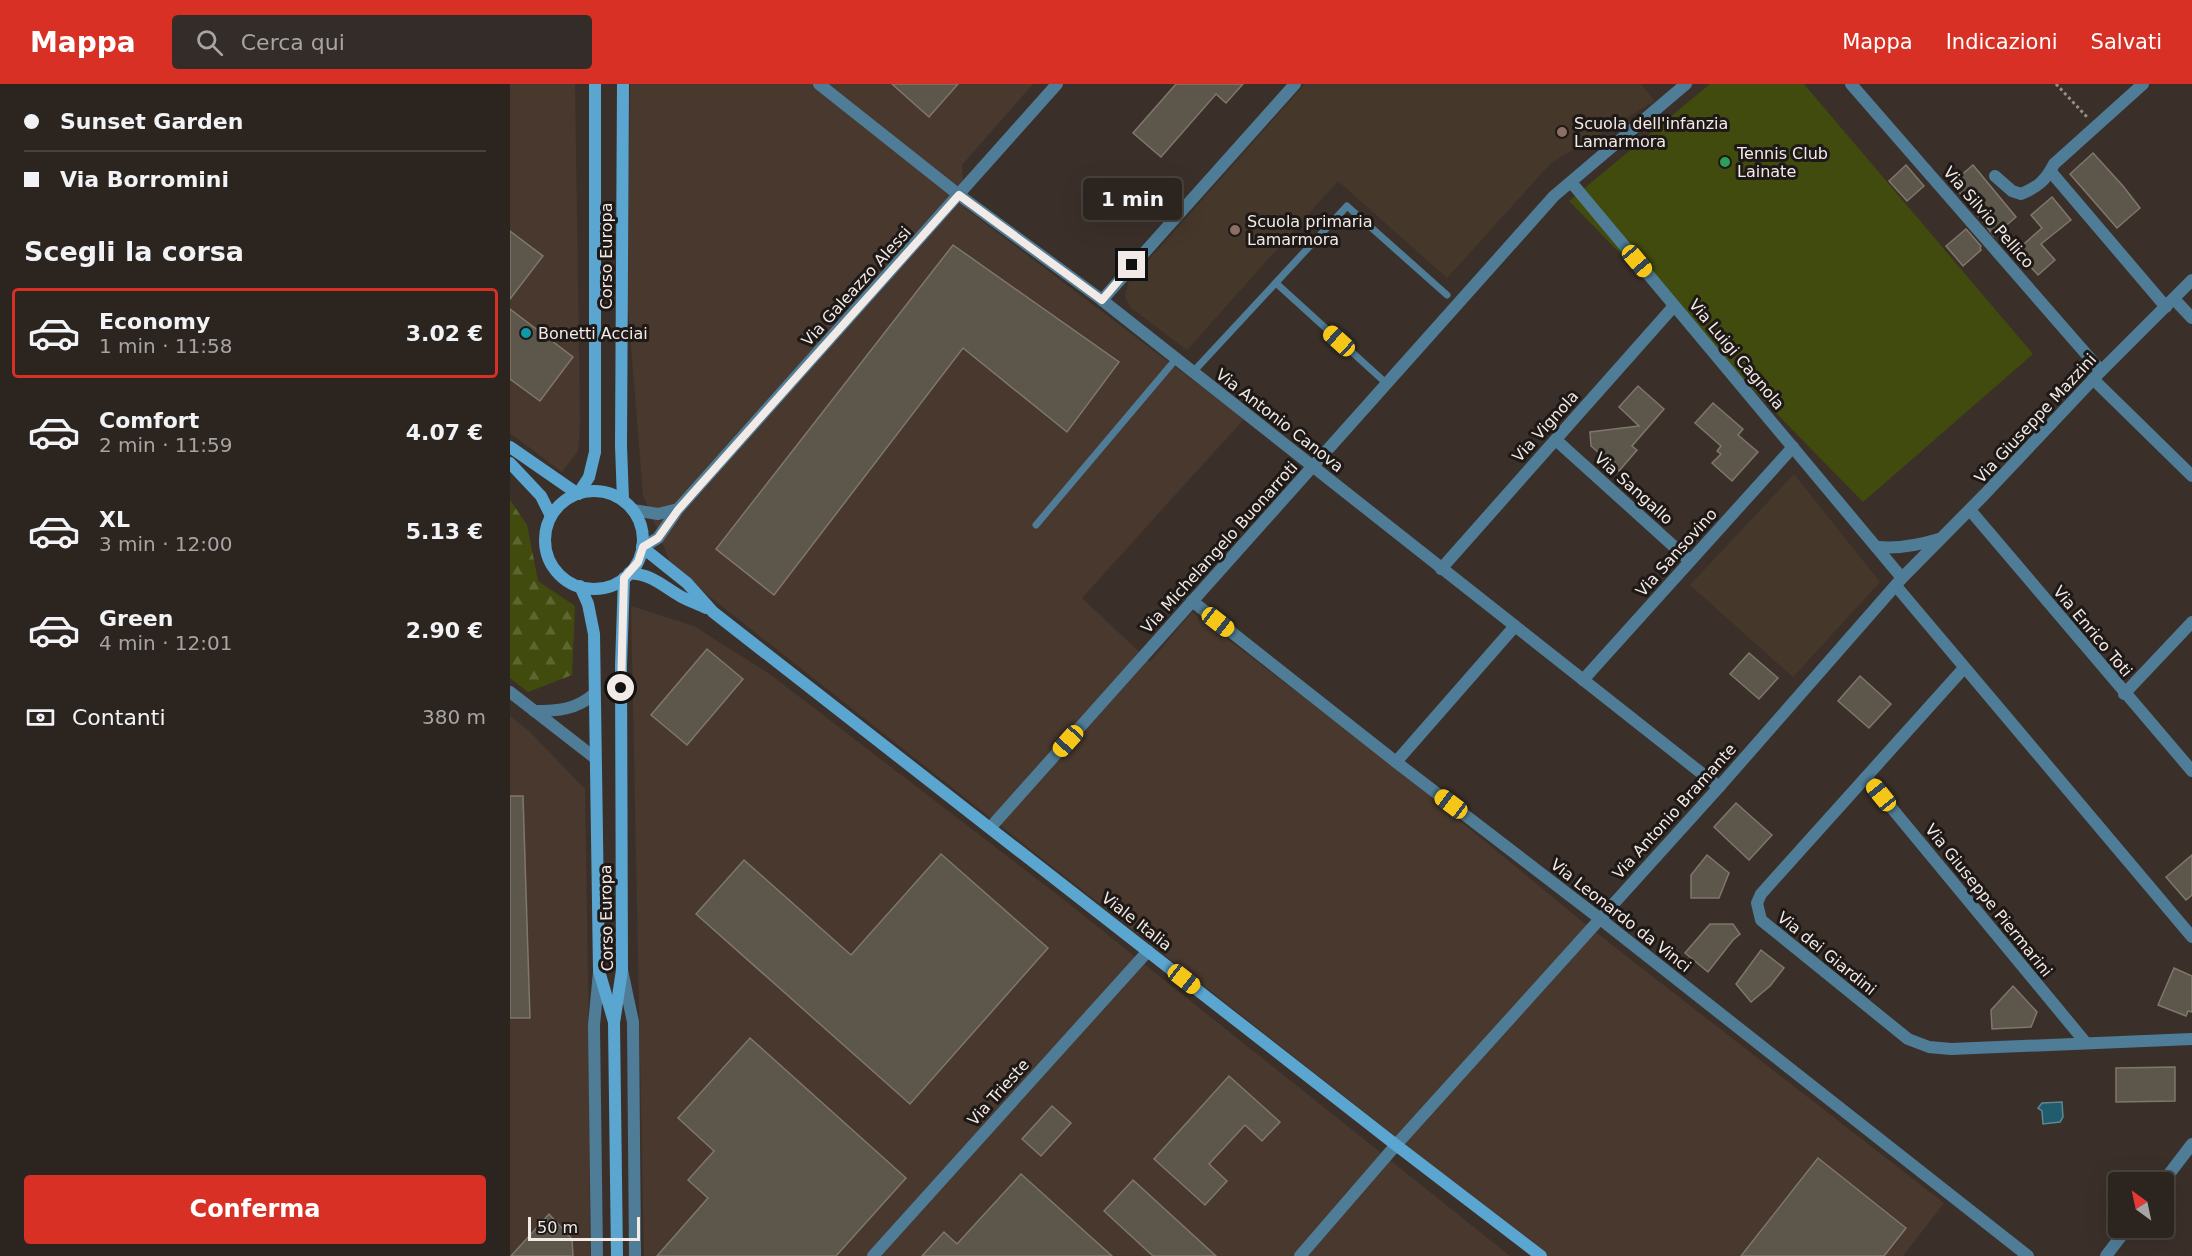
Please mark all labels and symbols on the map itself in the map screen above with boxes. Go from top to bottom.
place label: Scuola dell'infanzia Lamarmora [1574,114,1728,151]
marker: Scuola dell'infanzia Lamarmora [1555,125,1569,139]
place label: Tennis Club Lainate [1736,144,1828,181]
marker: Tennis Club Lainate [1718,155,1732,169]
street label: Via Silvio Pellico [1939,163,2038,272]
callout: 1 min [1082,178,1182,220]
street label: Corso Europa [597,203,616,309]
place label: Scuola primaria Lamarmora [1247,212,1373,249]
street label: Via Galeazzo Alessi [798,223,915,350]
marker: Scuola primaria Lamarmora [1228,223,1242,237]
car [1619,241,1655,281]
route end [1118,251,1145,278]
street label: Via Luigi Cagnola [1685,295,1788,413]
car [1320,322,1358,360]
place label: Bonetti Acciai [538,324,648,343]
marker: Bonetti Acciai [519,326,533,340]
street label: Via Giuseppe Mazzini [1971,350,2100,487]
street label: Via Antonio Canova [1212,365,1347,476]
street label: Via Vignola [1508,387,1582,466]
street label: Via Sangallo [1591,448,1677,528]
street label: Via Michelangelo Buonarroti [1137,458,1302,637]
street label: Via Sansovino [1632,504,1721,600]
street label: Via Enrico Toti [2049,582,2136,680]
car [1198,604,1238,640]
route start [607,674,634,701]
car [1049,722,1087,760]
street label: Via Antonio Bramante [1609,740,1740,883]
car [1863,775,1899,815]
car [1431,786,1471,822]
street label: Via Giuseppe Piermarini [1921,820,2056,981]
street label: Via Leonardo da Vinci [1547,855,1695,976]
street label: Corso Europa [596,864,617,972]
street label: Viale Italia [1098,888,1176,955]
street label: Via dei Giardini [1773,908,1880,999]
car [1164,961,1204,997]
street label: Via Trieste [964,1055,1033,1129]
north arrow [2108,1172,2174,1238]
scale bar [528,1214,640,1242]

